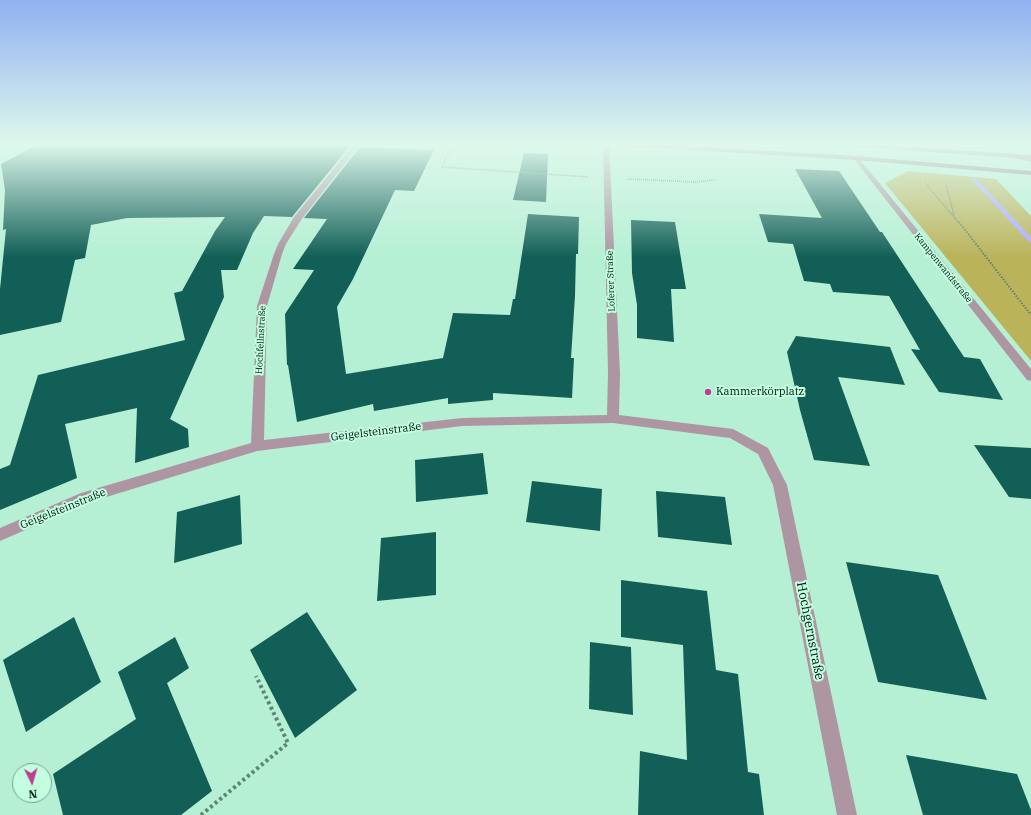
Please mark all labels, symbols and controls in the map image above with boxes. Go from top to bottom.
street label: Kampenwandstraße [912,231,974,305]
street label: Loferer Straße [605,250,617,312]
street label: Hochfellnstraße [254,306,268,374]
place label: Kammerkörplatz [716,385,804,399]
marker: Kammerkörplatz [703,387,713,397]
street label: Geigelsteinstraße [330,420,422,444]
street label: Geigelsteinstraße [18,486,108,532]
street label: Hochgernstraße [793,581,827,681]
north arrow [12,763,52,803]
text: N [28,787,38,801]

